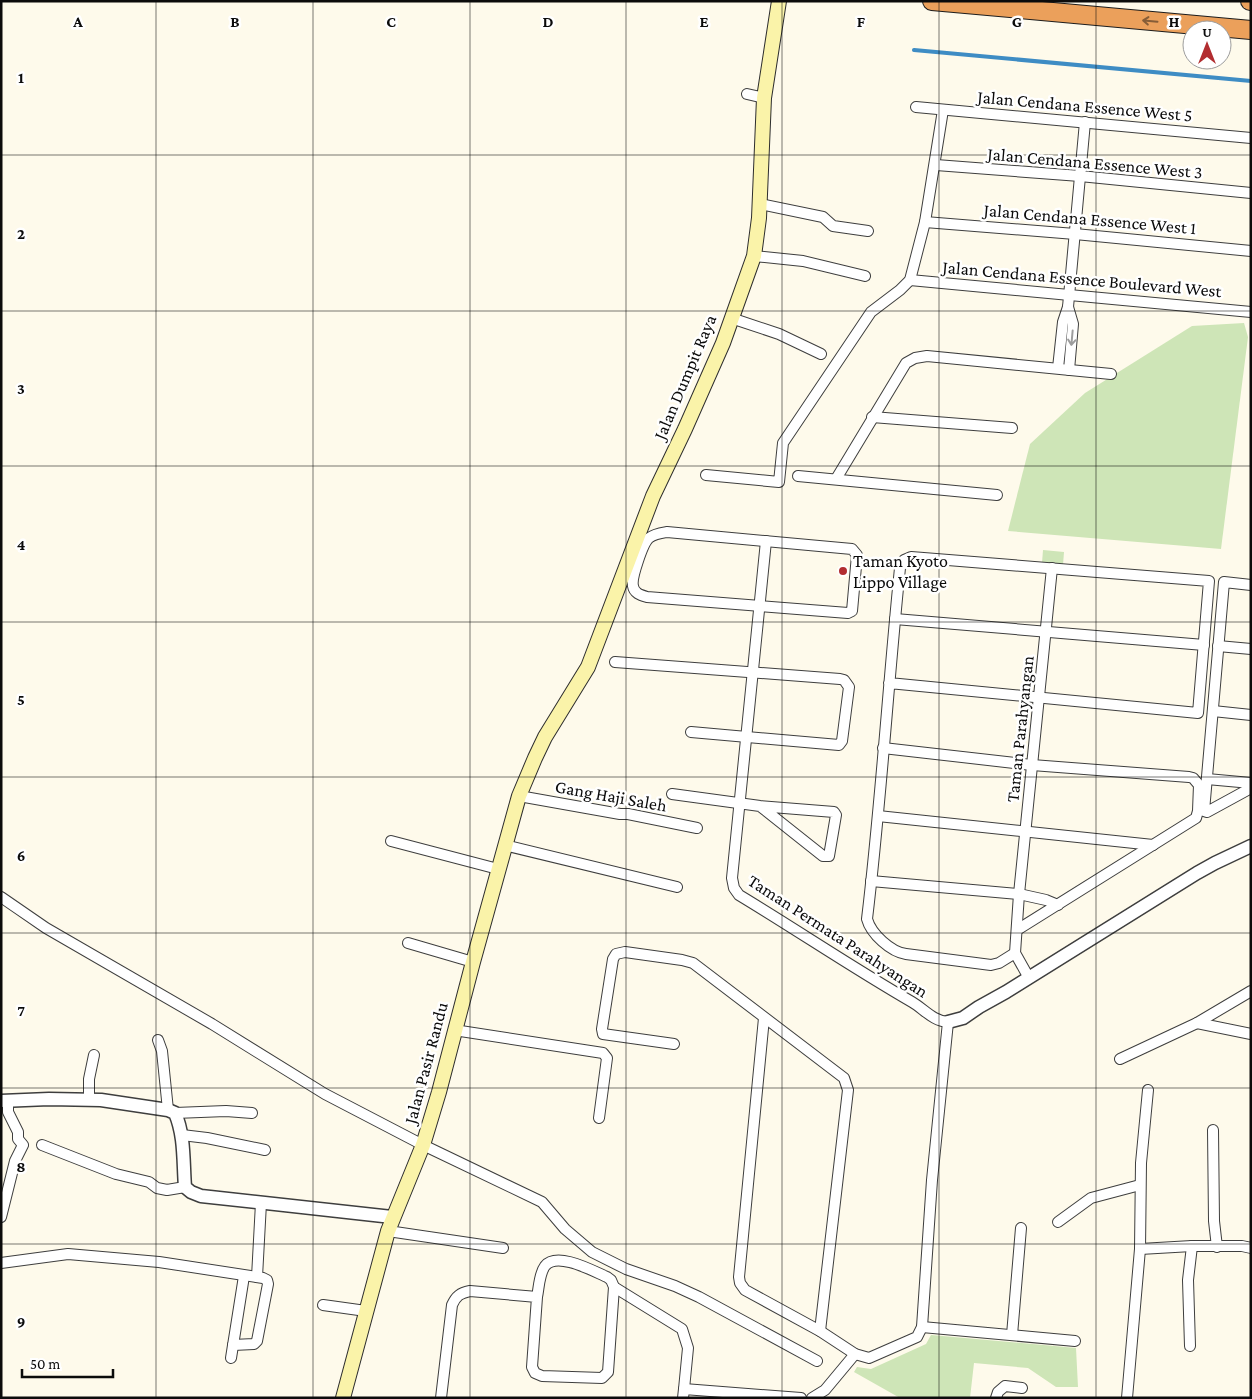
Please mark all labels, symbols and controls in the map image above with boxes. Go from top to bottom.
text: A [72,13,83,30]
text: B [230,13,240,30]
text: C [386,13,396,30]
text: D [542,13,554,30]
text: E [699,13,709,30]
text: F [857,13,866,30]
text: G [1012,13,1022,30]
text: H [1169,13,1180,30]
one-way arrow [1142,16,1158,26]
north arrow [1182,20,1232,70]
text: U [1202,24,1212,40]
text: 1 [18,69,24,86]
street label: Jalan Cendana Essence West 5 [975,86,1193,125]
street label: Jalan Cendana Essence West 3 [985,143,1203,182]
street label: Jalan Cendana Essence West 1 [981,200,1197,238]
text: 2 [17,225,25,242]
street label: Jalan Cendana Essence Boulevard West [940,257,1223,301]
street label: Jalan Dumpit Raya [649,311,720,444]
one-way arrow [1067,330,1077,346]
text: 3 [17,380,25,397]
text: 4 [17,536,26,553]
place label: Taman Kyoto Lippo Village [853,551,948,592]
marker: Taman Kyoto Lippo Village [837,565,849,577]
street label: Taman Parahyangan [1002,654,1038,803]
text: 5 [17,691,25,708]
street label: Gang Haji Saleh [553,776,669,817]
text: 6 [17,847,25,864]
street label: Taman Permata Parahyangan [744,870,932,1002]
street label: Jalan Pasir Randu [400,999,452,1128]
text: 7 [17,1002,25,1019]
text: 8 [16,1158,26,1175]
text: 9 [17,1313,25,1330]
scale bar [22,1346,114,1378]
text: 50 m [30,1356,60,1372]

